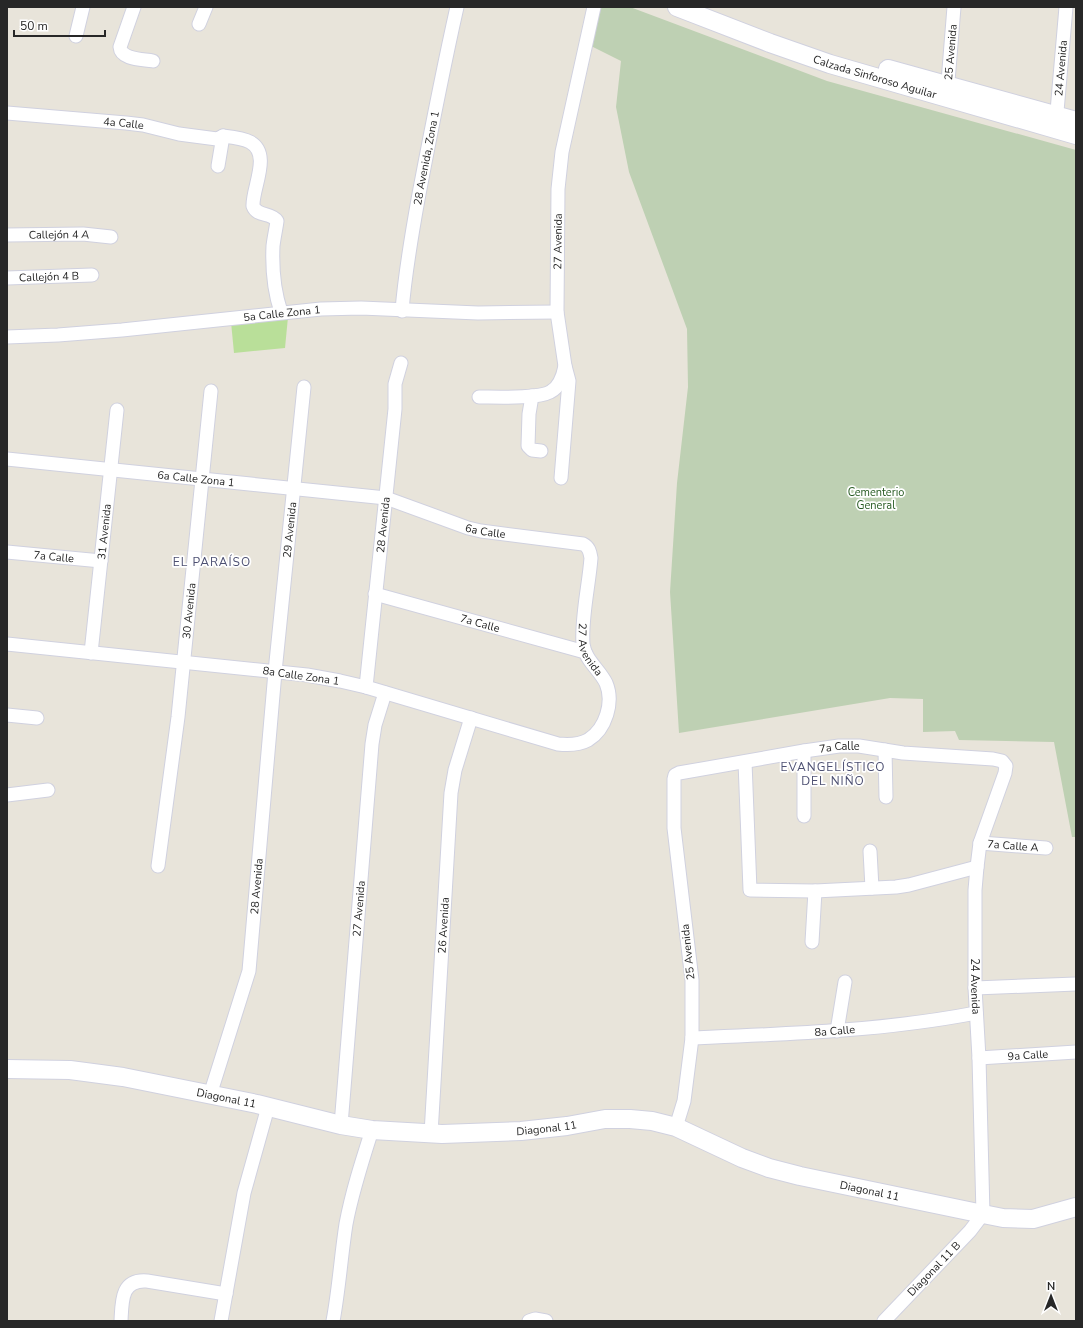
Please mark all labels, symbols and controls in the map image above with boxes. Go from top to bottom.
scale bar [14,12,105,38]
text: 50 m [20,18,48,34]
street label: 25 Avenida [941,23,960,81]
street label: 24 Avenida [1051,39,1071,97]
street label: Calzada Sinforoso Aguilar [811,51,938,102]
street label: 28 Avenida, Zona 1 [410,109,442,206]
street label: 4a Calle [103,114,145,133]
street label: 27 Avenida [550,213,565,270]
street label: Callejón 4 A [29,226,90,242]
street label: Callejón 4 B [19,268,79,285]
street label: 5a Calle Zona 1 [243,302,321,325]
street label: 6a Calle Zona 1 [157,467,235,490]
park label: Cementerio General [848,485,904,513]
street label: 28 Avenida [373,496,393,554]
street label: 29 Avenida [279,501,300,559]
street label: 31 Avenida [94,503,114,560]
street label: 6a Calle [464,520,507,542]
street label: 7a Calle [33,547,75,566]
district label: EL PARAÍSO [173,554,251,570]
street label: 30 Avenida [178,582,199,640]
street label: 7a Calle [458,610,502,636]
street label: 27 Avenida [575,623,606,679]
street label: 8a Calle Zona 1 [262,663,340,689]
street label: 7a Calle [818,738,860,756]
district label: EVANGELÍSTICO DEL NIÑO [781,759,885,789]
street label: 7a Calle A [987,836,1039,855]
street label: 28 Avenida [246,857,266,915]
street label: 27 Avenida [349,880,368,937]
street label: 26 Avenida [434,897,452,954]
street label: 25 Avenida [678,923,698,981]
street label: 24 Avenida [967,958,984,1015]
street label: 8a Calle [814,1022,856,1040]
street label: 9a Calle [1007,1046,1049,1064]
street label: Diagonal 11 [195,1085,258,1111]
street label: Diagonal 11 [516,1117,578,1139]
street label: Diagonal 11 [839,1177,901,1204]
street label: Diagonal 11 B [904,1238,964,1300]
north arrow [1031,1276,1071,1316]
text: N [1047,1279,1055,1294]

